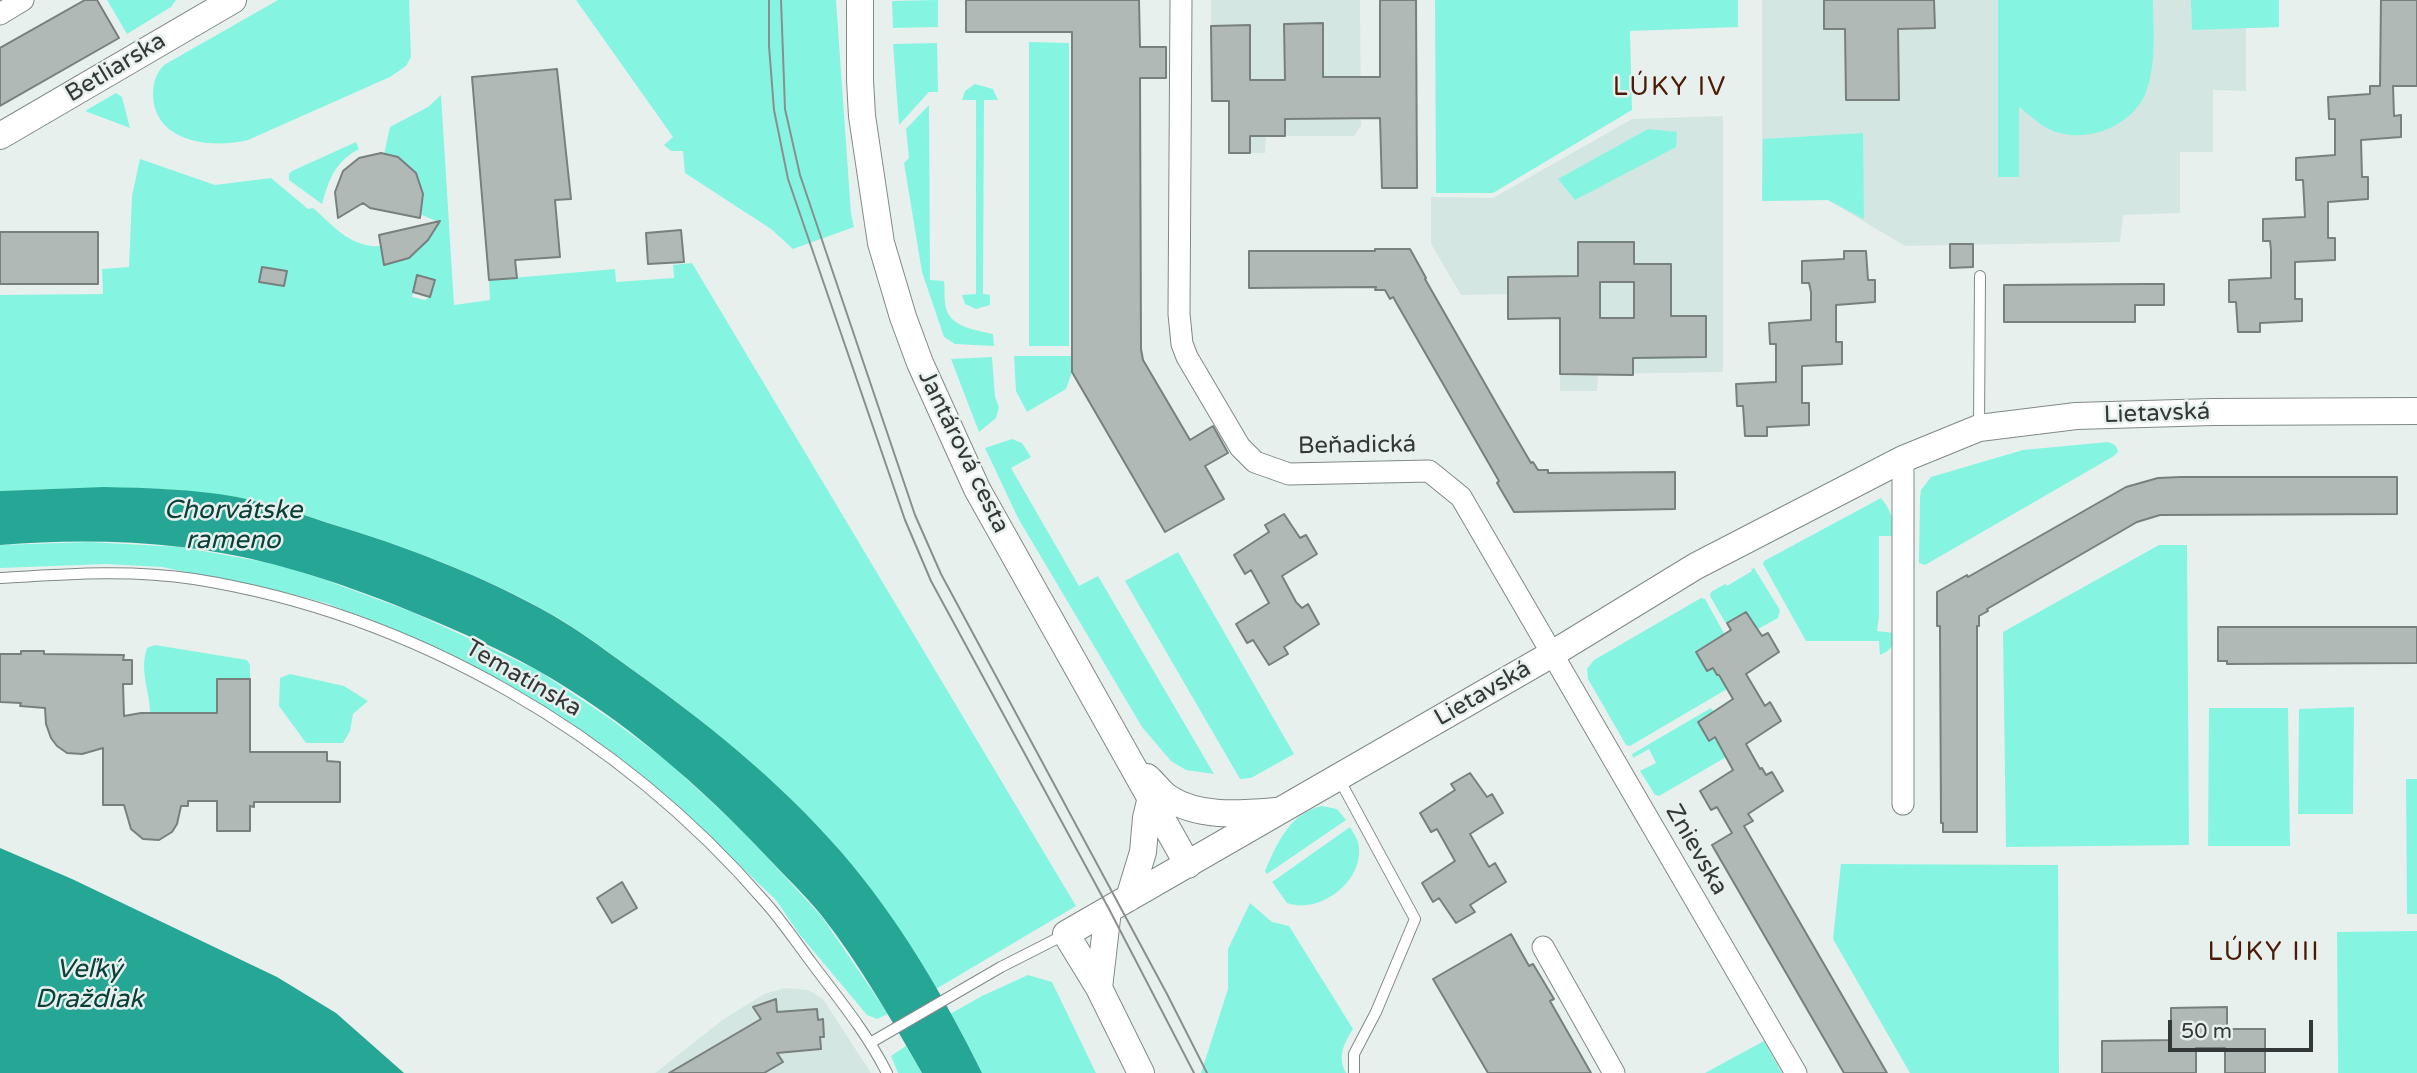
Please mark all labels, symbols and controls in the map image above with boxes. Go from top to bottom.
street label: Betliarska [61,27,171,109]
district label: LÚKY IV [1614,72,1726,104]
street label: Jantárová cesta [911,366,1015,538]
street label: Lietavská [2103,398,2211,430]
street label: Beňadická [1298,431,1416,461]
water label: Chorvátske rameno [164,495,302,556]
street label: Tematínska [460,634,586,724]
street label: Lietavská [1430,655,1536,733]
street label: Znievska [1659,800,1733,900]
district label: LÚKY III [2208,937,2320,969]
water label: Veľký Draždiak [35,954,143,1016]
scale bar [2172,1006,2317,1050]
text: 50 m [2181,1019,2232,1044]

